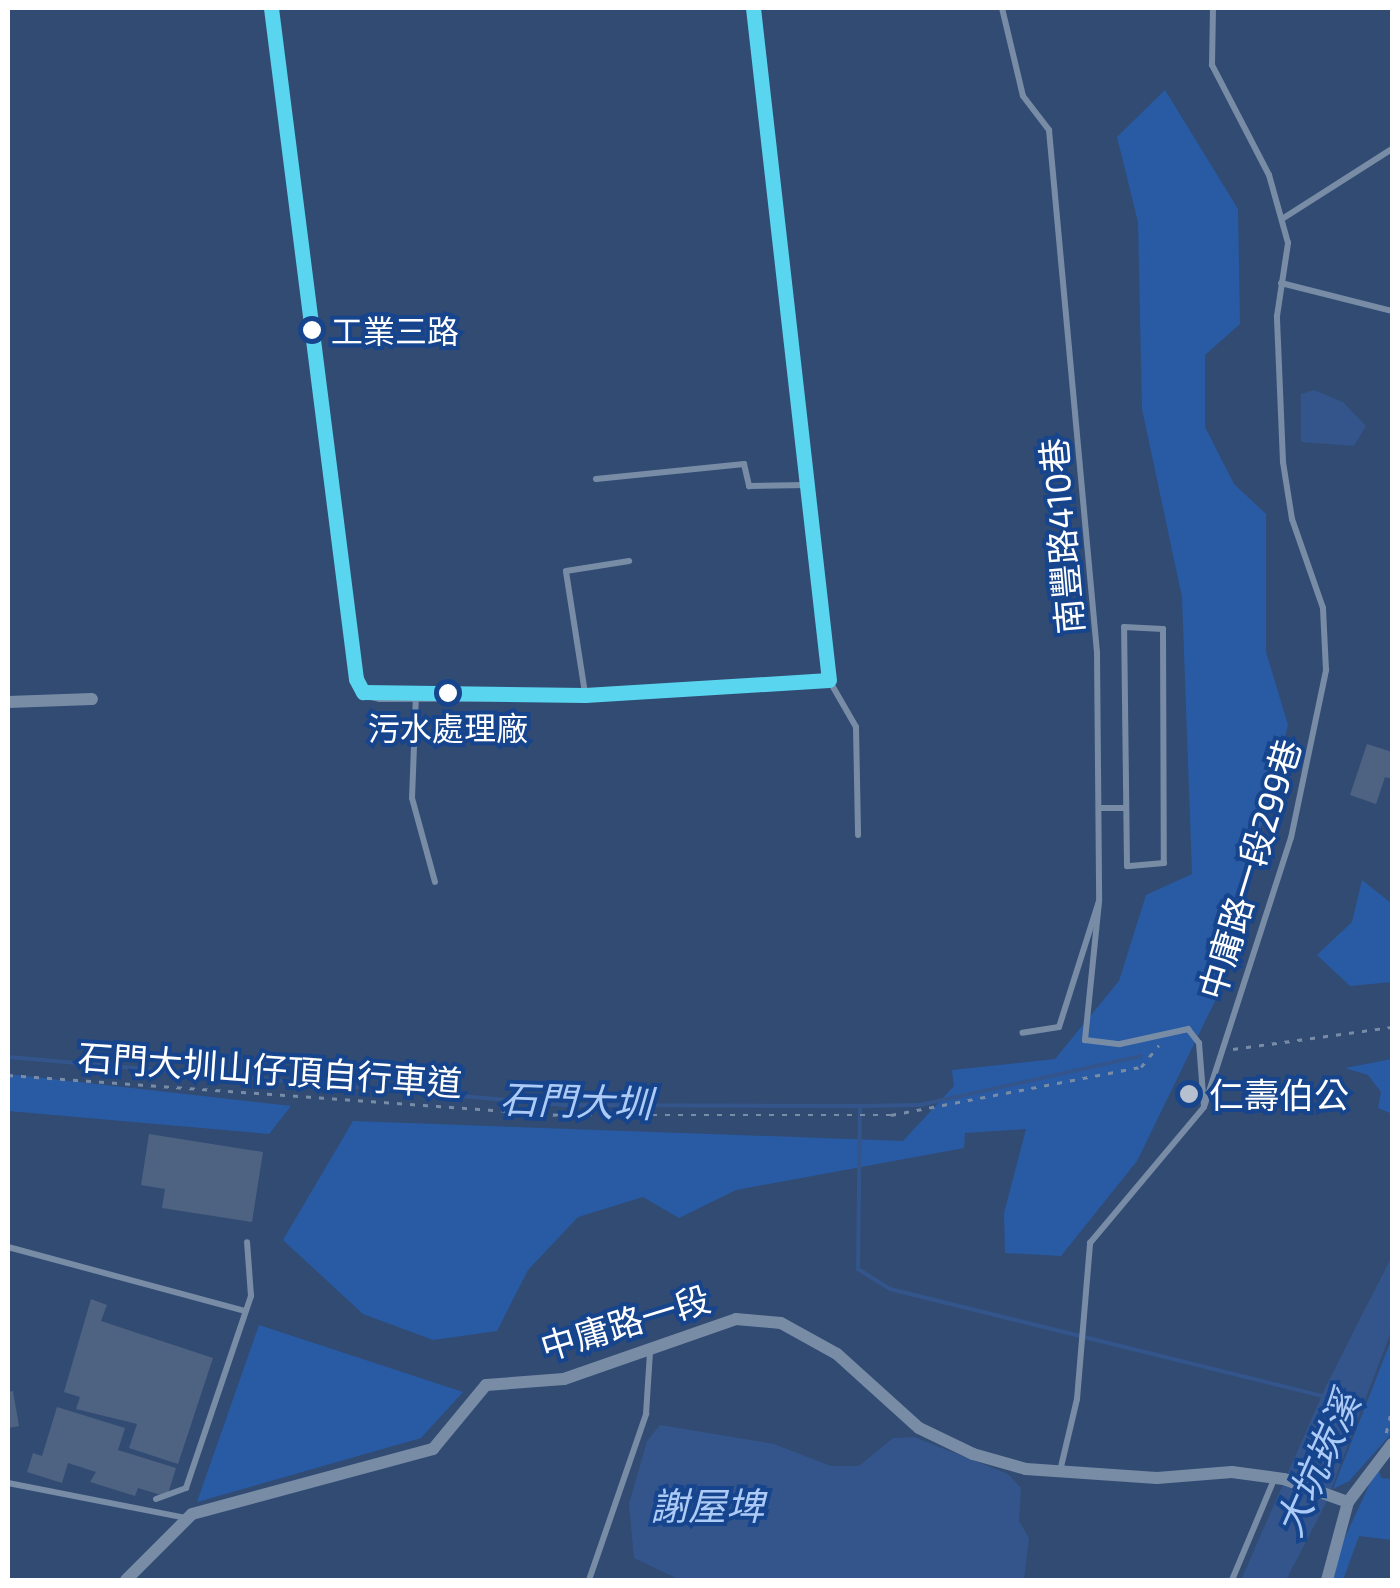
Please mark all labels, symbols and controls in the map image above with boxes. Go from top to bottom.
place label: 工業三路 [331,311,459,349]
marker: 工業三路 [302,320,322,340]
street label: 南豐路410巷 [1032,436,1090,636]
marker: 污水處理廠 [438,683,458,703]
place label: 污水處理廠 [368,708,528,746]
street label: 中庸路一段299巷 [1189,734,1309,1004]
street label: 石門大圳山仔頂自行車道 [77,1035,463,1103]
place label: 仁壽伯公 [1209,1073,1349,1115]
water label: 石門大圳 [499,1076,653,1126]
marker: 仁壽伯公 [1178,1083,1200,1105]
street label: 中庸路一段 [535,1276,715,1368]
water label: 大坑崁溪 [1265,1385,1369,1543]
water label: 謝屋埤 [650,1483,764,1529]

